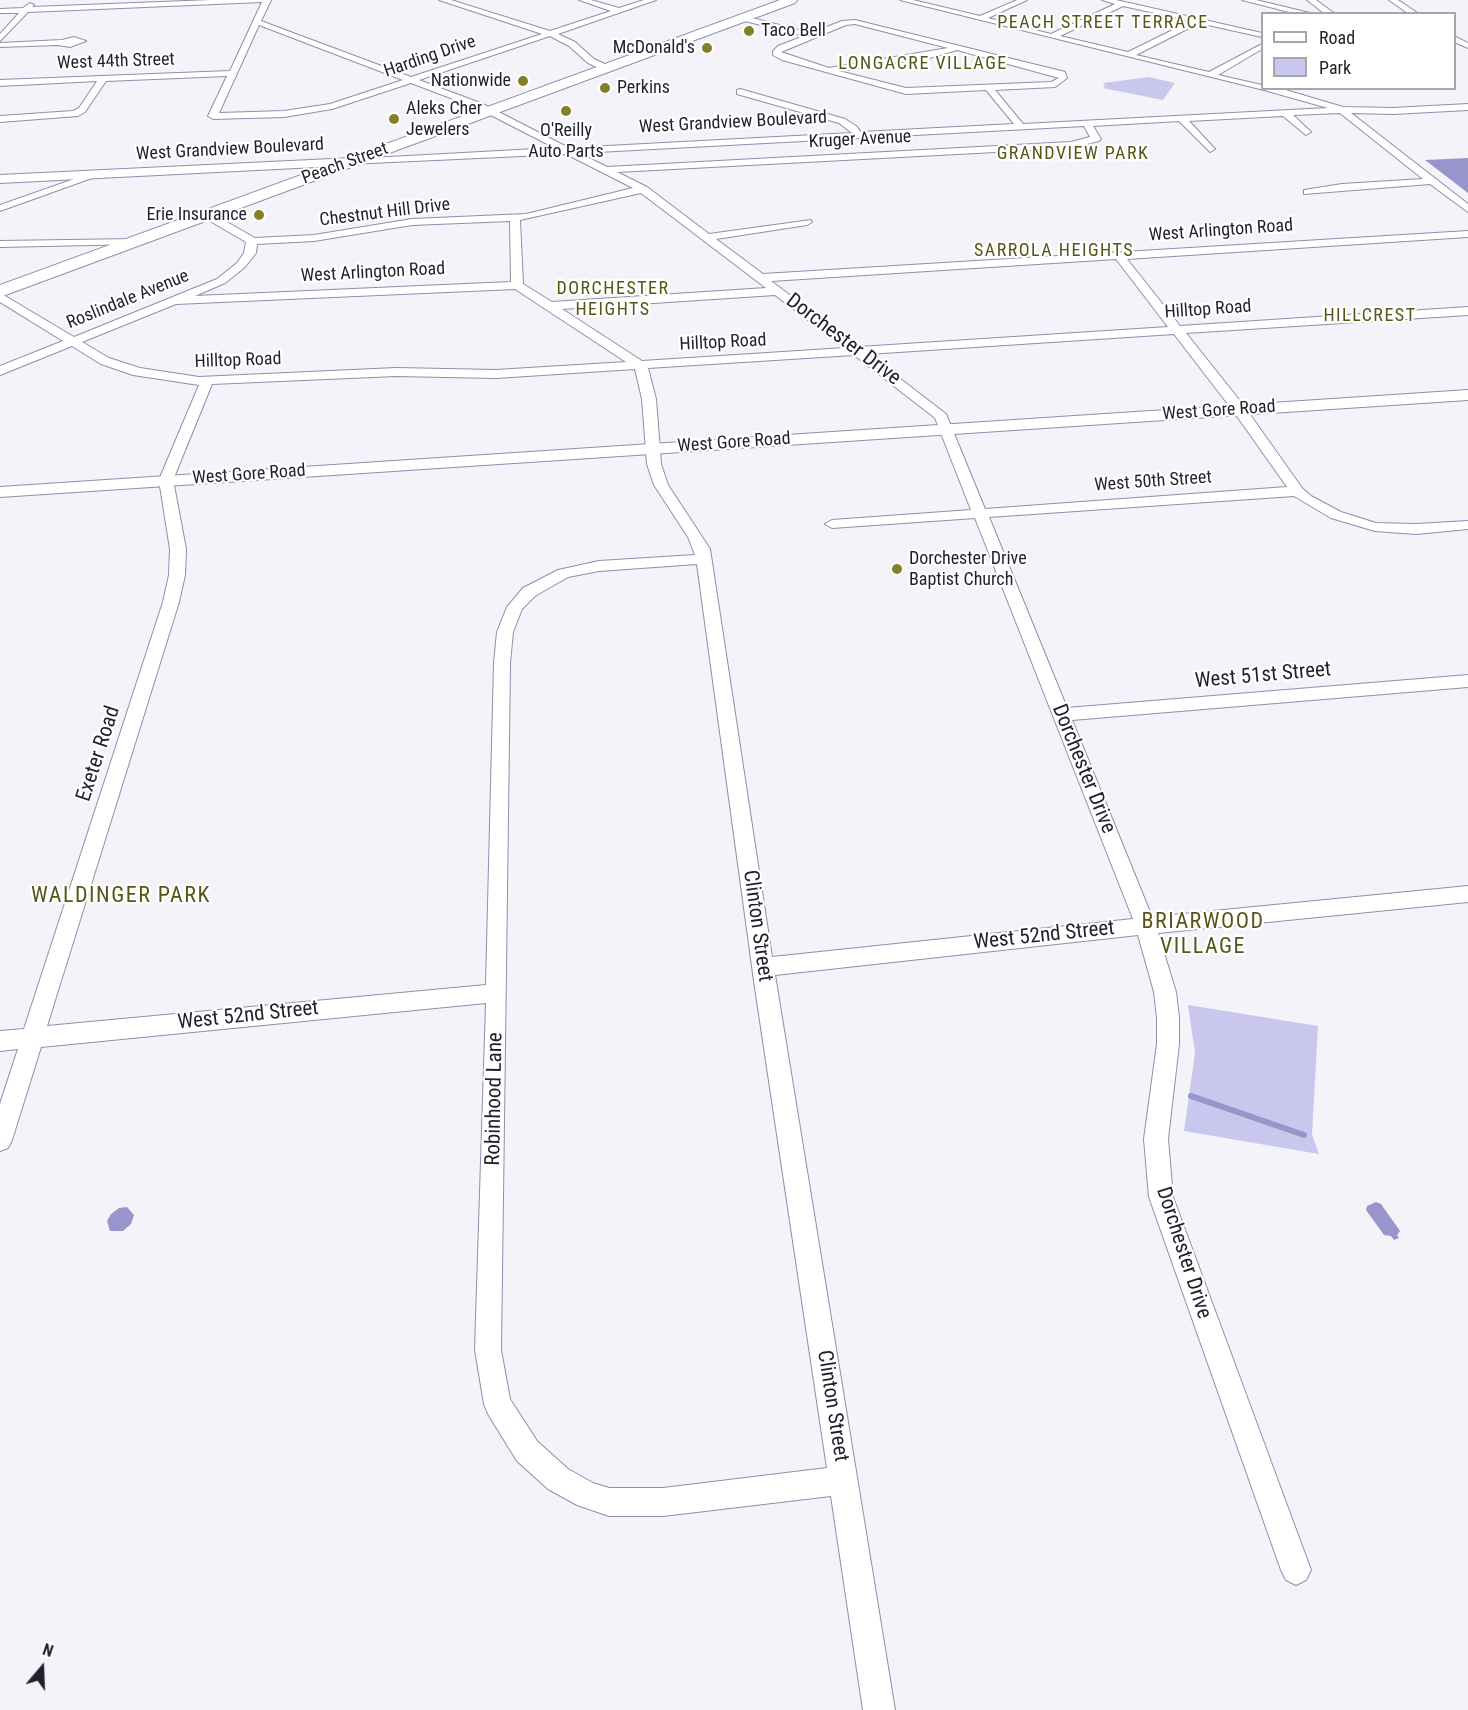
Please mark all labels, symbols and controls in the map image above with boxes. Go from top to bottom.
district label: PEACH STREET TERRACE [997,12,1209,34]
legend [1261,12,1456,90]
place label: Taco Bell [761,20,826,42]
marker: Taco Bell [742,24,756,38]
text: Road [1319,27,1355,48]
street label: Harding Drive [381,31,479,83]
place label: McDonald's [613,37,695,59]
marker: McDonald's [700,41,714,55]
street label: West 44th Street [57,49,175,75]
district label: LONGACRE VILLAGE [838,53,1008,75]
text: Park [1319,57,1351,78]
place label: Nationwide [431,70,511,92]
marker: Nationwide [516,74,530,88]
place label: Perkins [617,77,670,99]
marker: Perkins [598,81,612,95]
place label: Aleks Cher Jewelers [406,98,482,140]
marker: O'Reilly Auto Parts [559,104,573,118]
street label: West Grandview Boulevard [638,107,828,139]
marker: Aleks Cher Jewelers [387,112,401,126]
place label: O'Reilly Auto Parts [528,120,604,162]
street label: Kruger Avenue [808,127,912,153]
street label: West Grandview Boulevard [135,134,325,166]
street label: Peach Street [299,138,391,190]
district label: GRANDVIEW PARK [997,143,1149,165]
street label: Chestnut Hill Drive [319,194,451,232]
place label: Erie Insurance [147,204,247,226]
marker: Erie Insurance [252,208,266,222]
street label: West Arlington Road [1148,215,1294,247]
district label: SARROLA HEIGHTS [974,240,1134,262]
street label: West Arlington Road [300,258,446,288]
street label: Roslindale Avenue [64,266,192,334]
district label: DORCHESTER HEIGHTS [556,278,670,320]
street label: Dorchester Drive [781,289,905,391]
street label: Hilltop Road [1164,296,1252,324]
district label: HILLCREST [1323,305,1417,327]
street label: Hilltop Road [679,330,767,356]
street label: Hilltop Road [194,349,282,373]
street label: West Gore Road [1162,396,1276,426]
street label: West Gore Road [677,428,791,458]
street label: West Gore Road [192,460,306,490]
street label: West 50th Street [1094,467,1212,497]
place label: Dorchester Drive Baptist Church [909,548,1027,590]
marker: Dorchester Drive Baptist Church [890,562,904,576]
street label: West 51st Street [1194,657,1332,695]
street label: Dorchester Drive [1046,701,1120,837]
street label: Exeter Road [72,703,126,805]
street label: Clinton Street [737,869,777,983]
district label: WALDINGER PARK [31,883,211,909]
district label: BRIARWOOD VILLAGE [1141,909,1265,960]
street label: West 52nd Street [972,916,1116,956]
street label: West 52nd Street [176,996,320,1036]
street label: Robinhood Lane [481,1032,509,1166]
street label: Dorchester Drive [1150,1184,1216,1322]
street label: Clinton Street [811,1348,853,1464]
north arrow [12,1638,72,1698]
text: N [40,1640,56,1661]

